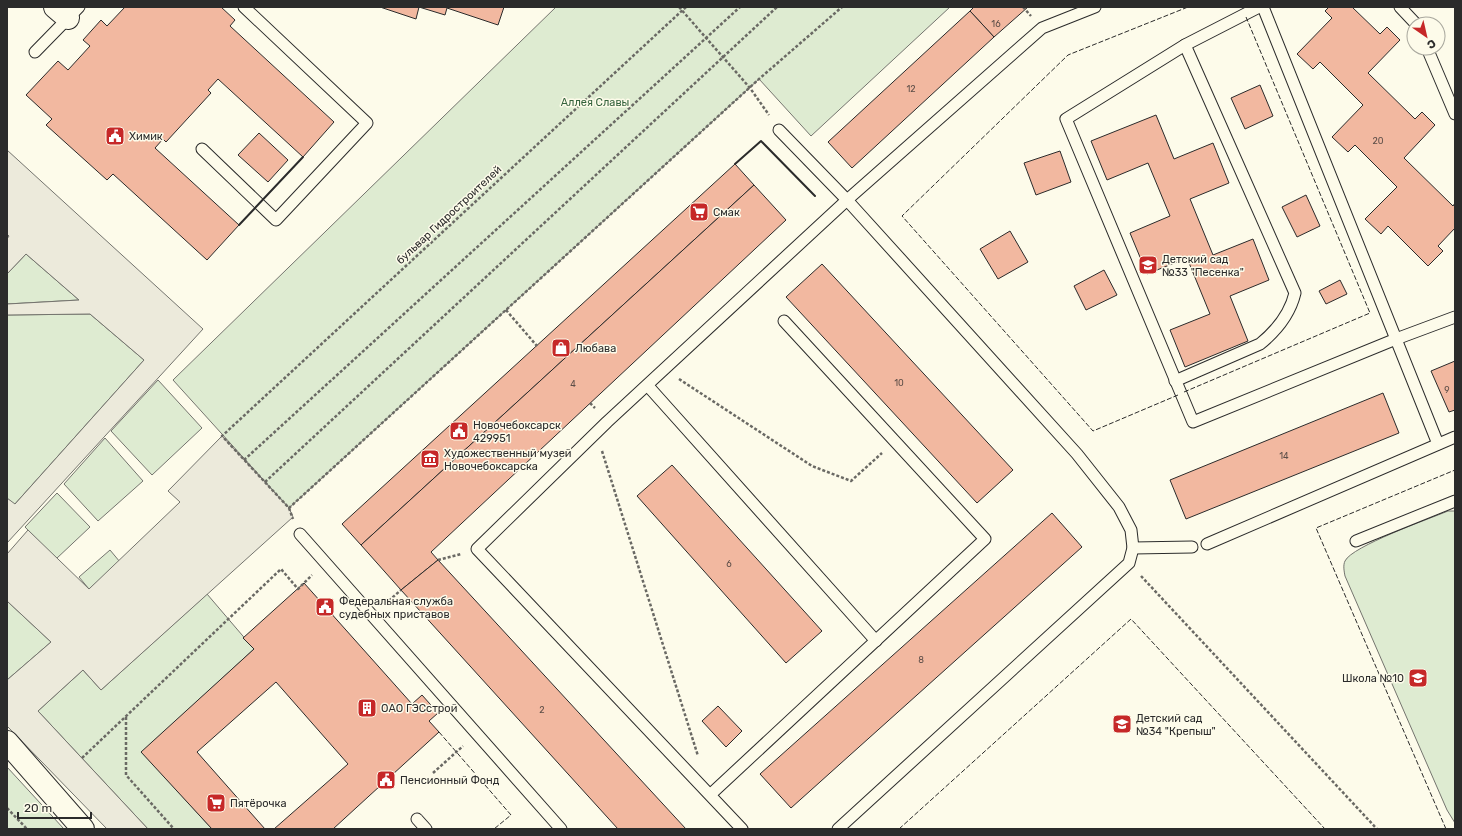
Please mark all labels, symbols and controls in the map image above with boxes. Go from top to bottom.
north arrow [1406,16,1446,56]
house number: 16 [991,19,1001,29]
text: С [1424,36,1438,52]
house number: 12 [906,84,916,94]
park label: Аллея Славы [561,96,629,109]
public building icon: Химик [104,125,126,147]
place label: Химик [129,130,163,143]
house number: 20 [1373,136,1384,146]
street label: бульвар Гидростроителей [394,163,504,267]
supermarket icon: Смак [688,201,710,223]
place label: Смак [713,206,740,219]
place label: Детский сад №33 "Песенка" [1162,253,1244,279]
school or university icon: Детский сад №33 "Песенка" [1137,254,1159,276]
shop icon: Любава [550,337,572,359]
place label: Любава [575,342,616,355]
house number: 10 [894,378,904,388]
house number: 4 [570,379,576,389]
house number: 9 [1444,385,1450,395]
place label: Новочебоксарск 429951 [473,419,561,445]
public building icon: Новочебоксарск 429951 [448,420,470,442]
place label: Художественный музей Новочебоксарска [444,447,572,473]
museum icon: Художественный музей Новочебоксарска [419,448,441,470]
house number: 14 [1279,451,1289,461]
house number: 6 [726,559,732,569]
place label: Федеральная служба судебных приставов [339,595,453,621]
public building icon: Федеральная служба судебных приставов [314,596,336,618]
house number: 8 [918,655,924,665]
school or university icon: Школа №10 [1407,667,1429,689]
place label: Школа №10 [1342,672,1404,685]
building icon: ОАО ГЭСстрой [356,697,378,719]
place label: ОАО ГЭСстрой [381,702,457,715]
house number: 2 [539,705,545,715]
place label: Детский сад №34 "Крепыш" [1136,712,1216,738]
school or university icon: Детский сад №34 "Крепыш" [1111,713,1133,735]
public building icon: Пенсионный Фонд [375,769,397,791]
place label: Пенсионный Фонд [400,774,500,787]
supermarket icon: Пятёрочка [205,792,227,814]
scale bar [18,794,91,820]
place label: Пятёрочка [230,797,287,810]
text: 20 m [24,801,52,815]

